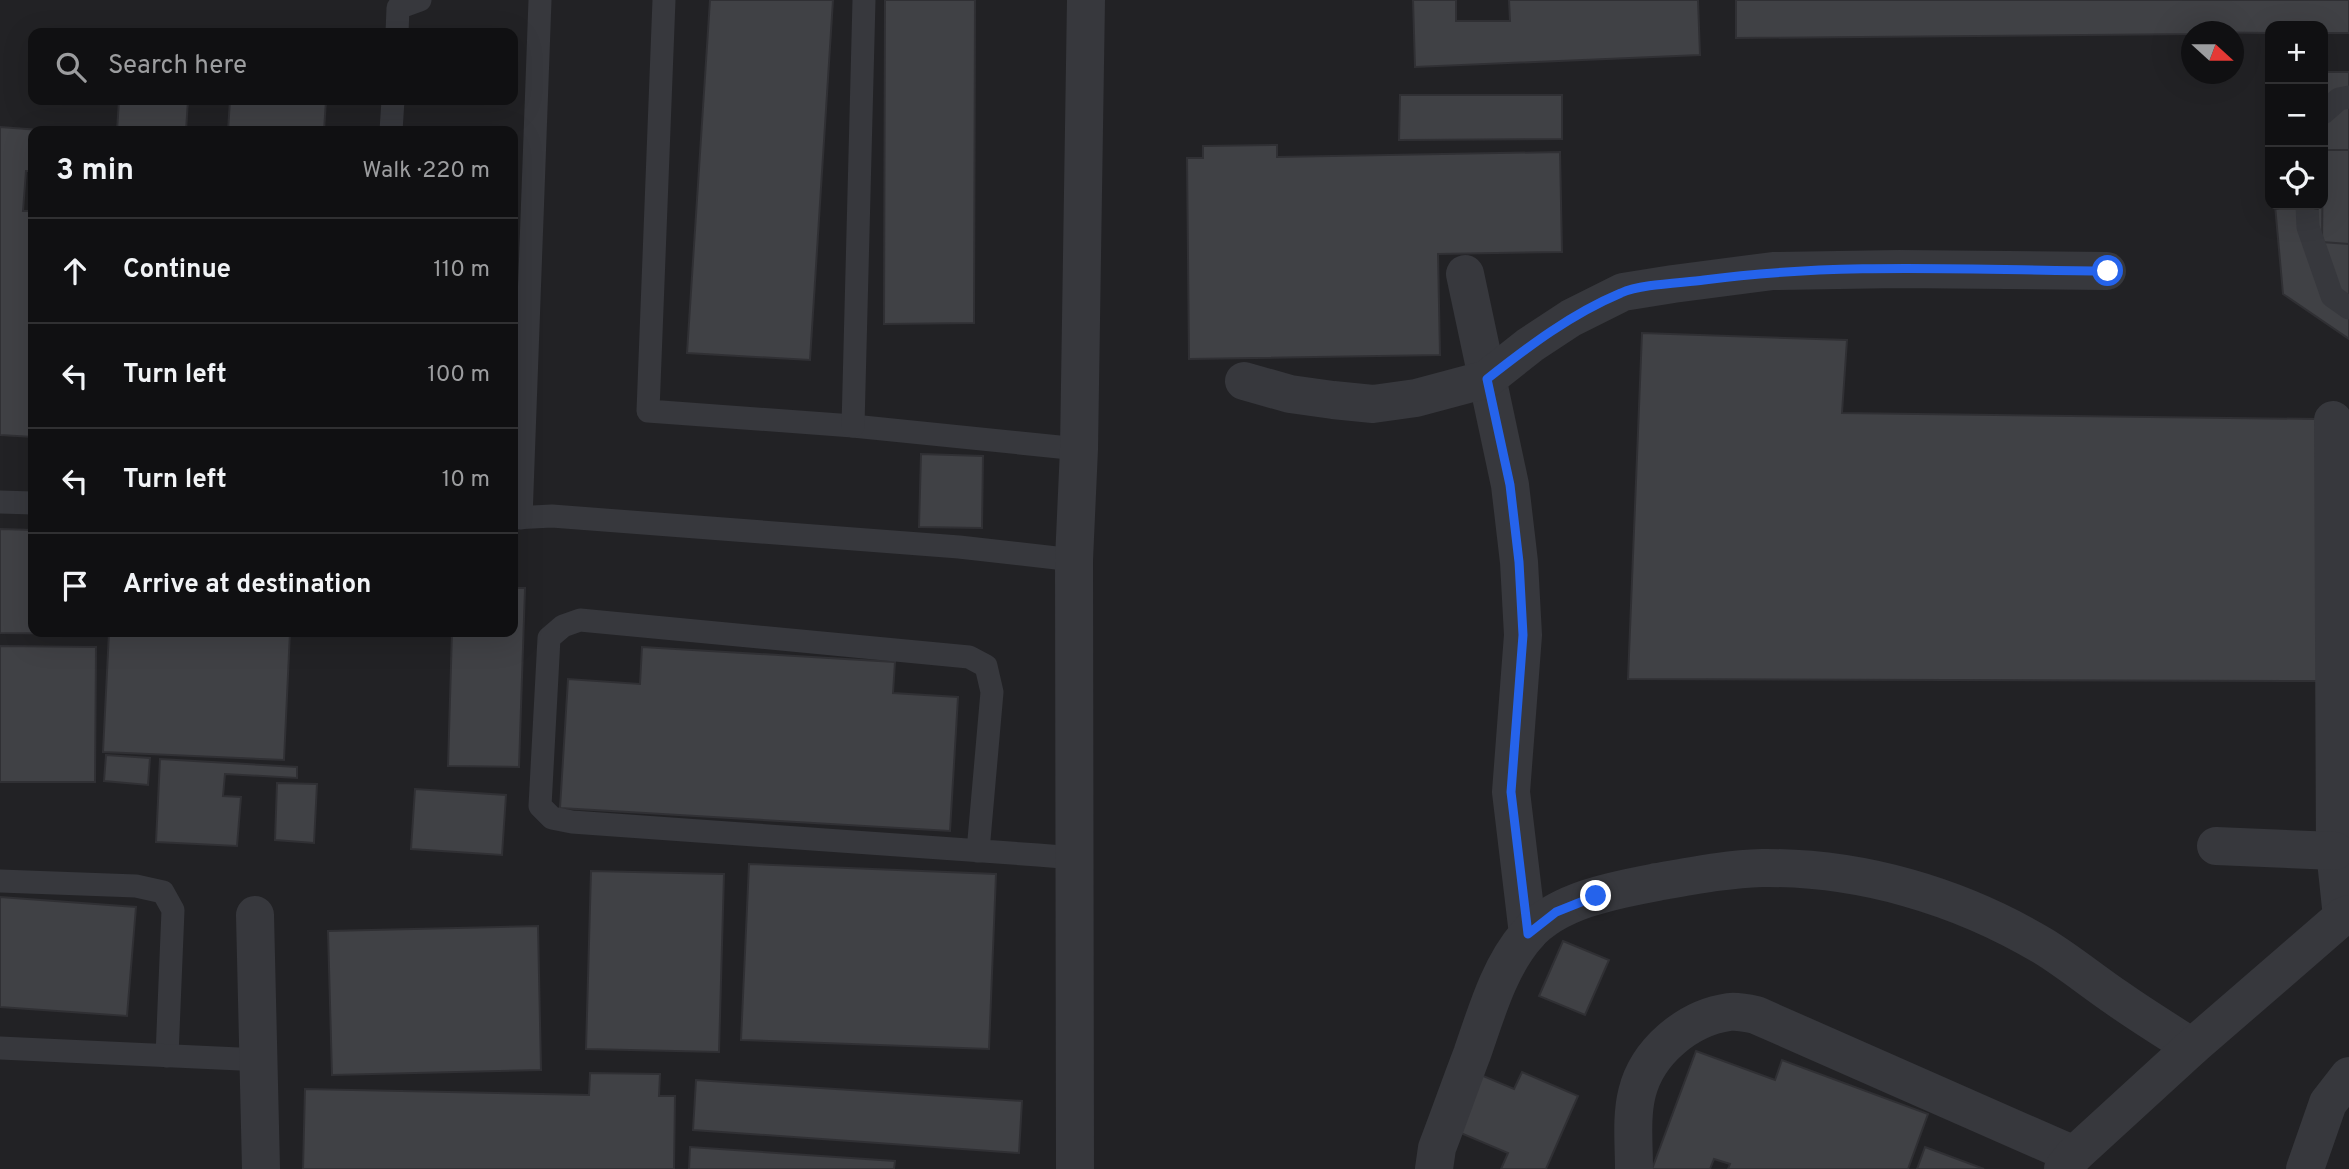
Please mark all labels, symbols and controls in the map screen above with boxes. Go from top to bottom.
north arrow [2181,21,2244,84]
map controls [2265,21,2328,210]
button: + [2265,21,2328,84]
search box [28,28,518,105]
icon: search [52,48,90,86]
text: Search here [108,50,247,83]
button: − [2265,84,2328,147]
button: locate [2265,147,2328,210]
text: 3 min [56,153,134,190]
text: Walk · 220 m [362,157,490,186]
icon: ahead [56,252,94,290]
text: Continue [123,254,231,287]
route start [2092,255,2123,286]
text: 110 m [433,256,490,285]
icon: left [56,357,94,395]
text: Turn left [123,359,227,392]
text: 100 m [427,361,490,390]
icon: left [56,462,94,500]
text: Turn left [123,464,227,497]
text: 10 m [442,466,490,495]
icon: arrive [56,567,94,605]
text: Arrive at destination [123,569,371,602]
route end [1580,880,1611,911]

